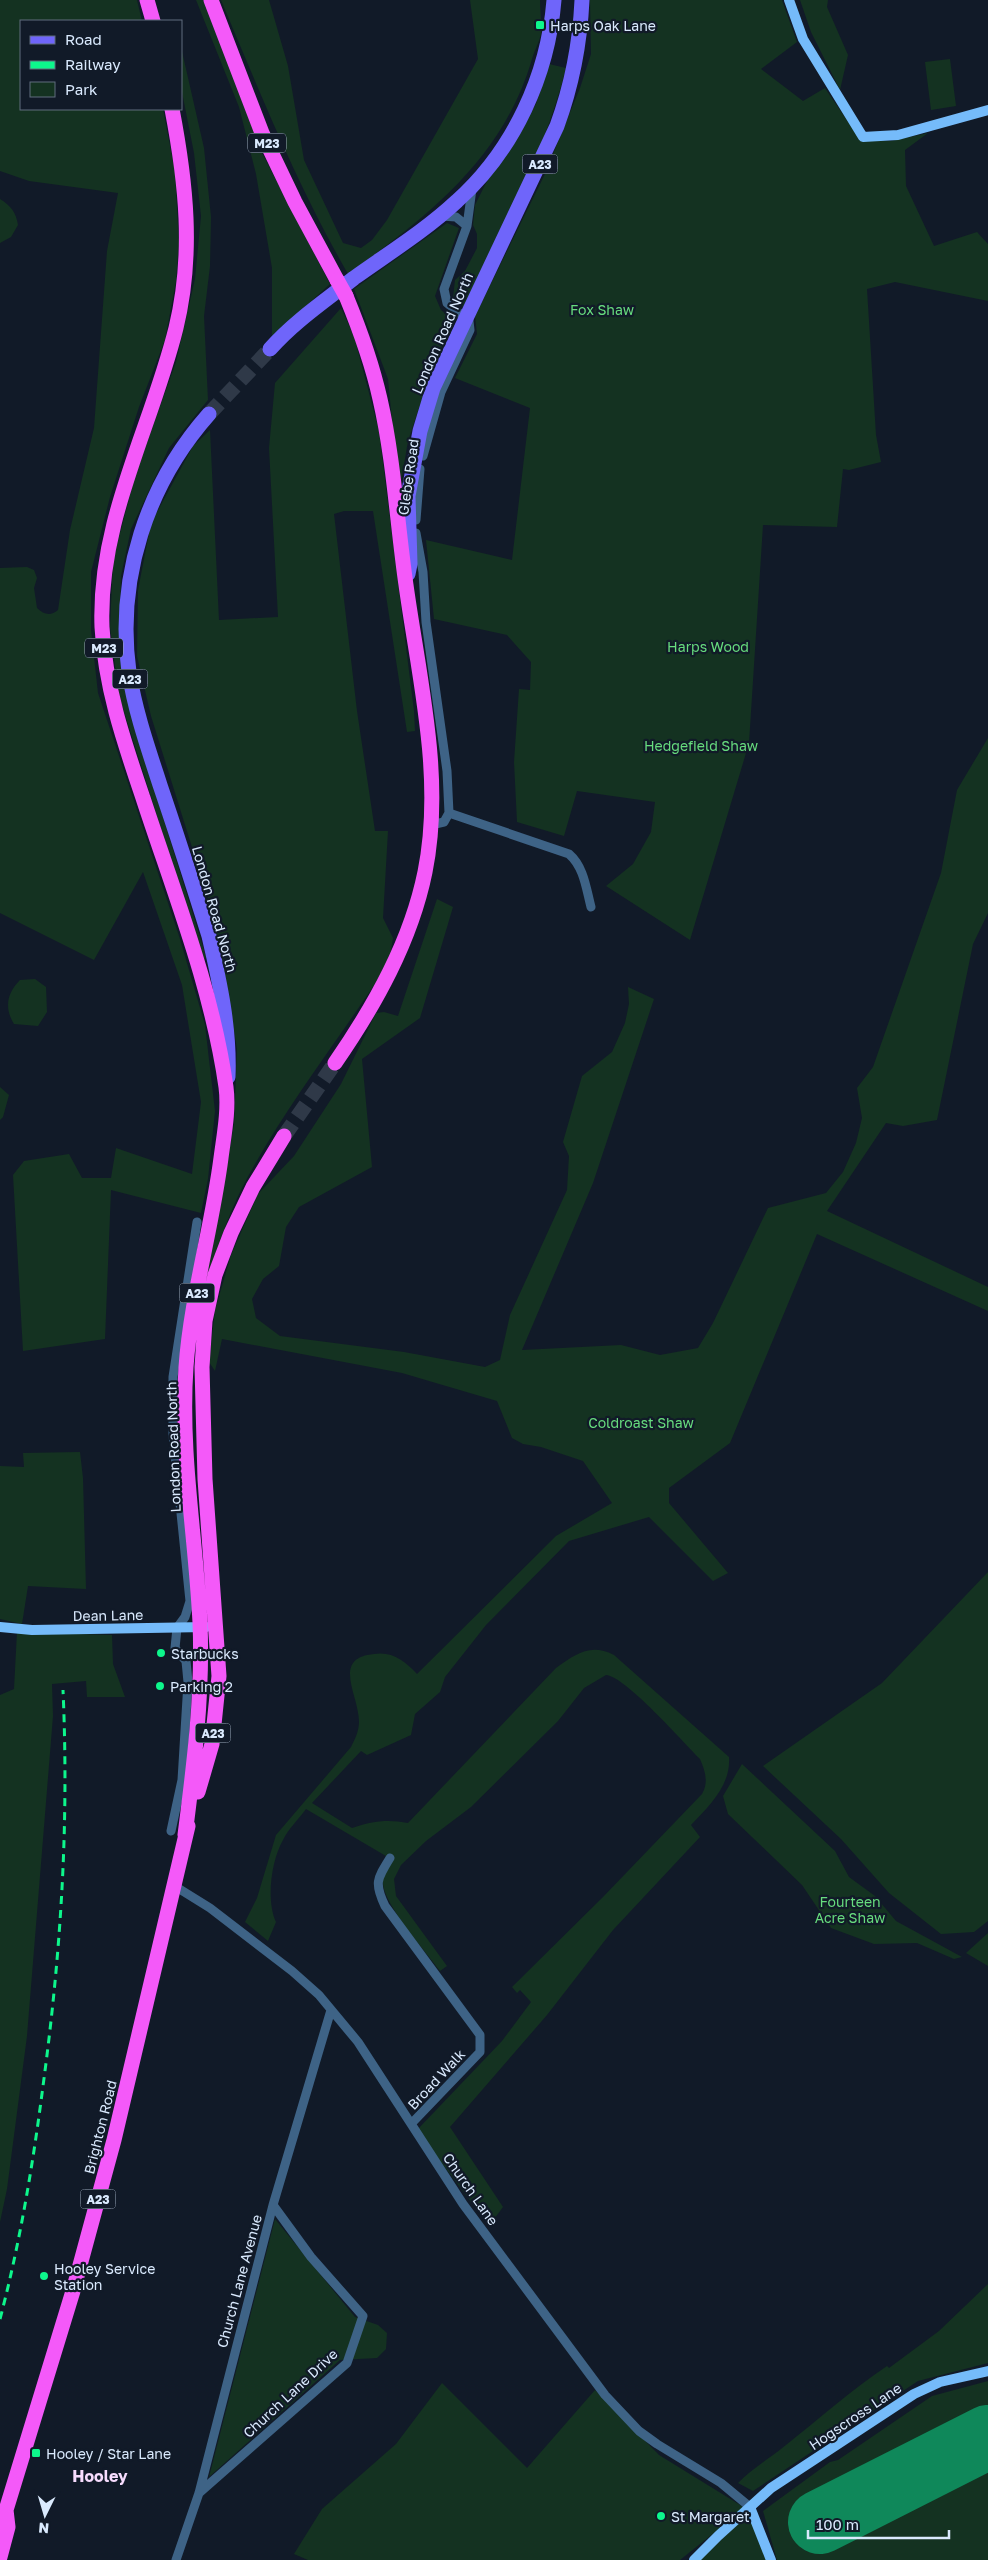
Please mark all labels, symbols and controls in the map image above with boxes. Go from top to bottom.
place label: Harps Oak Lane [550,17,656,34]
marker: Harps Oak Lane [534,19,546,31]
legend [20,20,182,110]
text: Road [65,30,102,48]
text: Railway [65,55,121,73]
text: Park [65,80,98,98]
road number: M23 [248,134,286,152]
road number: A23 [522,154,558,173]
street label: London Road North [408,270,476,396]
park label: Fox Shaw [570,301,634,318]
street label: Glebe Road [394,438,422,516]
road number: M23 [85,638,123,658]
park label: Harps Wood [667,638,749,655]
road number: A23 [112,670,148,689]
park label: Hedgefield Shaw [644,737,758,754]
street label: London Road North [189,844,241,974]
road number: A23 [180,1284,214,1302]
street label: London Road North [162,1381,184,1513]
park label: Coldroast Shaw [588,1414,694,1431]
street label: Dean Lane [73,1606,143,1624]
place label: Starbucks [171,1645,239,1662]
marker: Starbucks [155,1647,167,1659]
place label: Parking 2 [170,1678,233,1695]
marker: Parking 2 [154,1680,166,1692]
road number: A23 [196,1724,230,1742]
park label: Fourteen Acre Shaw [815,1893,885,1926]
street label: Broad Walk [404,2045,468,2113]
street label: Brighton Road [80,2078,120,2176]
street label: Church Lane [440,2150,502,2228]
road number: A23 [80,2190,116,2208]
street label: Church Lane Avenue [213,2212,265,2350]
place label: Hooley Service Station [54,2260,155,2293]
marker: Hooley Service Station [38,2270,50,2282]
street label: Church Lane Drive [239,2345,341,2441]
street label: Hogscross Lane [806,2379,904,2453]
place label: Hooley / Star Lane [46,2445,171,2462]
marker: Hooley / Star Lane [30,2447,42,2459]
district label: Hooley [72,2466,128,2486]
north arrow [20,2490,70,2540]
place label: St Margaret [671,2508,750,2525]
scale bar [808,2508,949,2540]
marker: St Margaret [655,2510,667,2522]
text: 100 m [816,2515,859,2533]
text: N [38,2520,50,2537]

